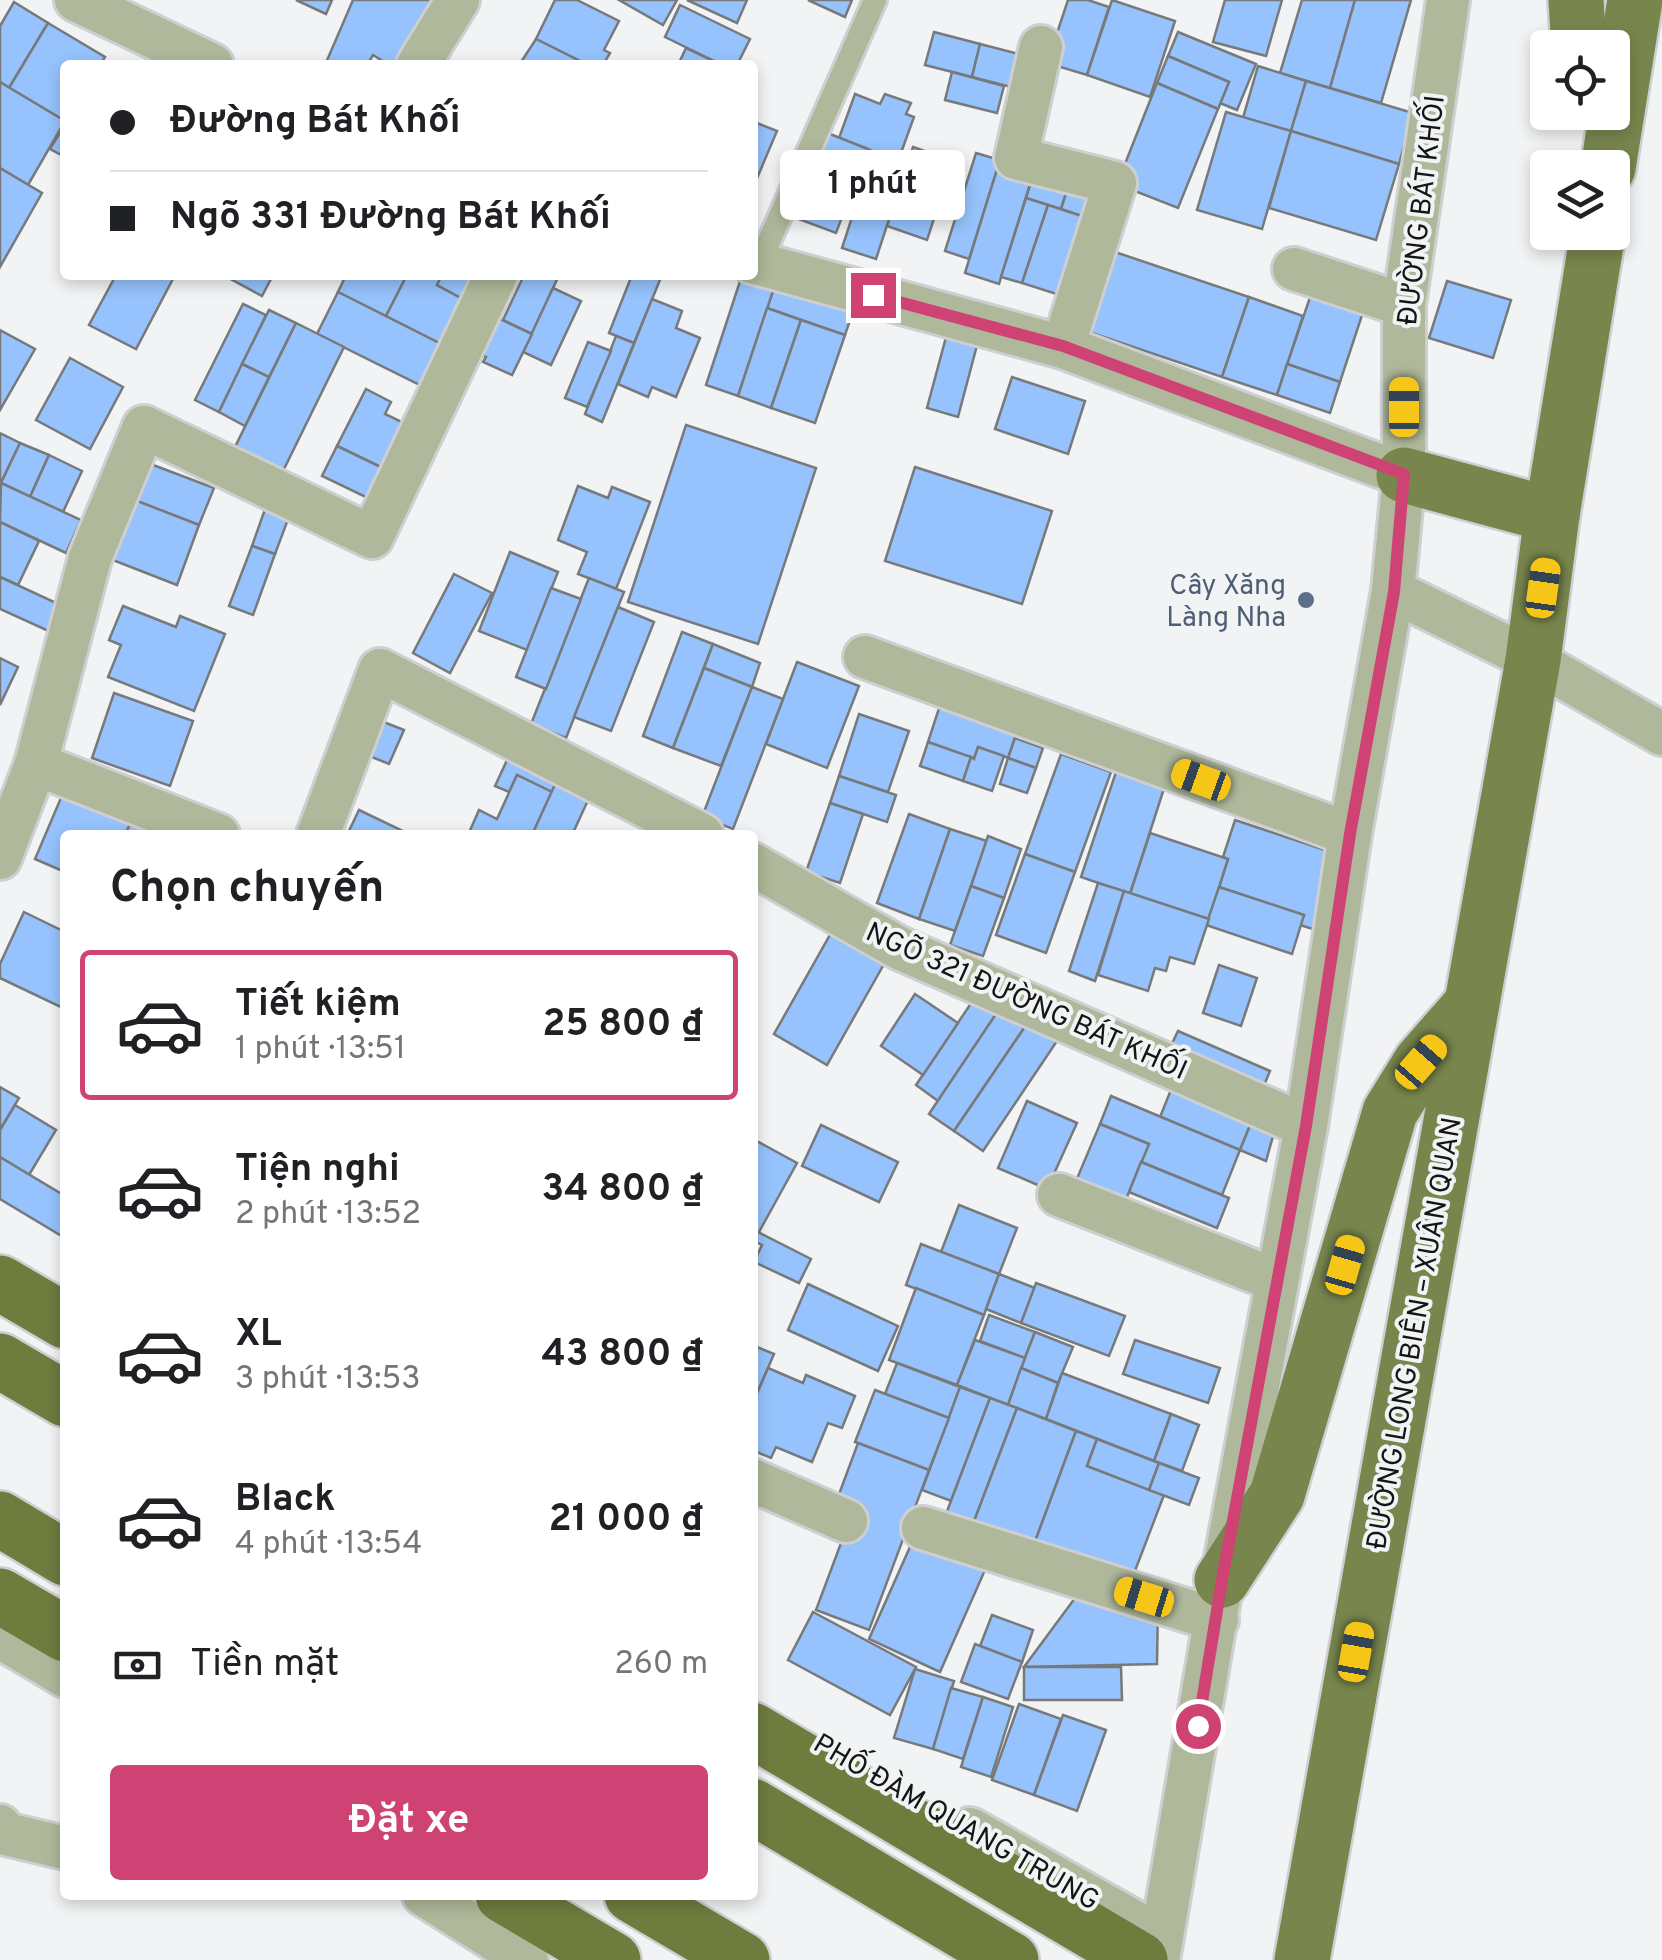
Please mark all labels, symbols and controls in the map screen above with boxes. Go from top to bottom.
map controls [1530,30,1630,250]
button: locate [1530,30,1630,130]
street label: ĐƯỜNG BÁT KHỐI [1385,93,1455,327]
text: Đường Bát Khối [170,98,460,147]
callout: 1 phút [780,150,966,220]
button: layers [1530,150,1630,250]
text: 1 phút [828,165,917,205]
text: Ngõ 331 Đường Bát Khối [170,194,611,243]
route end [851,273,896,318]
car [1389,377,1419,437]
car [1524,556,1562,620]
place label: Cây Xăng Làng Nha [1166,569,1286,637]
marker: Cây Xăng Làng Nha [1295,589,1317,611]
car [1168,756,1234,804]
text: Chọn chuyến [110,861,384,918]
street label: NGÕ 321 ĐƯỜNG BÁT KHỐI [859,910,1195,1090]
icon: car [115,980,205,1070]
text: Tiết kiệm [235,981,401,1030]
text: 25 800 ₫ [542,1001,703,1050]
text: 1 phút · 13:51 [235,1030,406,1070]
car [1390,1030,1452,1094]
street label: ĐƯỜNG LONG BIÊN – XUÂN QUAN [1358,1114,1472,1552]
icon: car [115,1145,205,1235]
text: Tiện nghi [235,1146,400,1195]
text: 34 800 ₫ [541,1166,703,1215]
text: 2 phút · 13:52 [235,1195,421,1235]
car [1322,1232,1368,1298]
icon: car [115,1310,205,1400]
text: XL [235,1311,282,1360]
text: 43 800 ₫ [541,1331,703,1380]
text: 3 phút · 13:53 [235,1360,421,1400]
icon: car [115,1475,205,1565]
text: Black [235,1476,335,1525]
text: 21 000 ₫ [548,1496,703,1545]
text: 4 phút · 13:54 [235,1525,422,1565]
car [1111,1574,1177,1620]
car [1336,1620,1376,1684]
icon: cash [110,1638,165,1693]
text: Tiền mặt [190,1641,339,1690]
text: 260 m [614,1645,708,1685]
route start [1176,1704,1221,1749]
street label: PHỐ ĐÀM QUANG TRUNG [806,1722,1108,1920]
button: Đặt xe [110,1765,708,1880]

